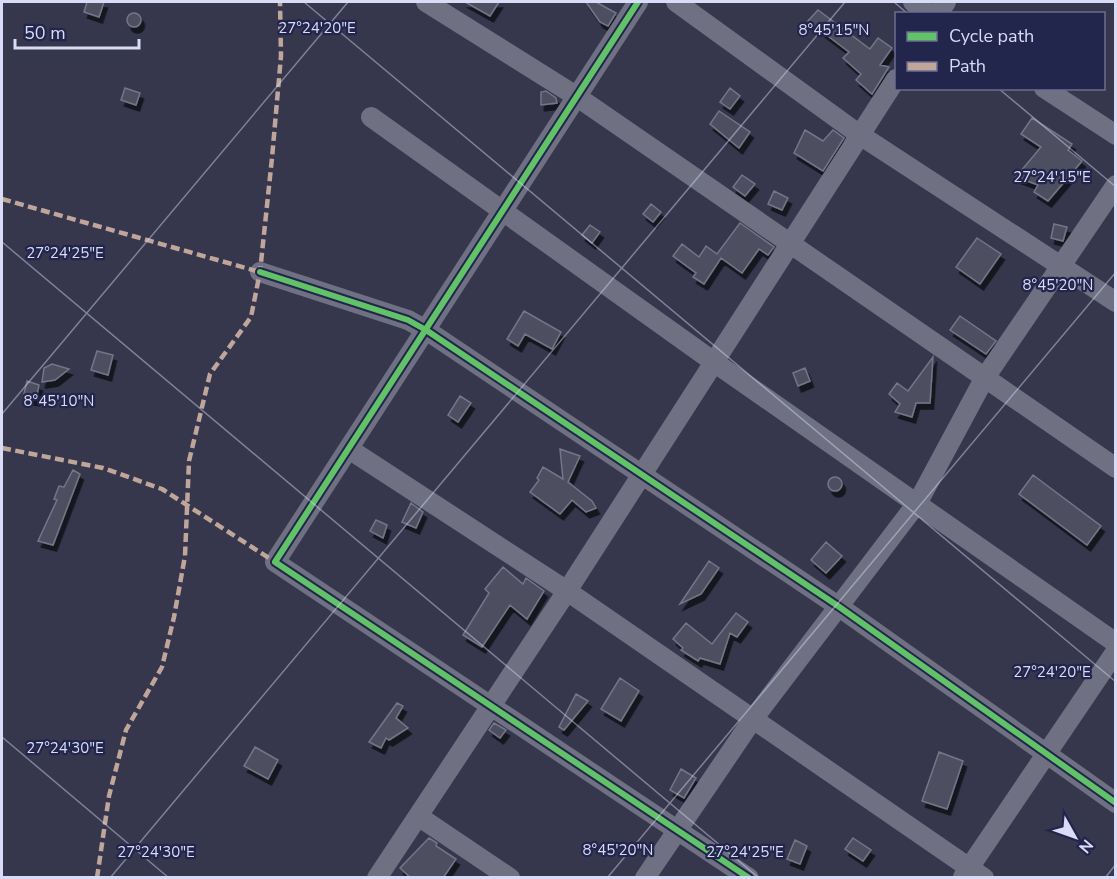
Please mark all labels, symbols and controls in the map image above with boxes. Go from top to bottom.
scale bar [15,12,140,50]
legend [895,12,1105,90]
text: 27°24'20"E [278,18,356,38]
text: 8°45'15"N [799,20,869,40]
text: 50 m [24,21,66,45]
text: Cycle path [949,24,1034,48]
text: Path [949,54,986,78]
text: 27°24'15"E [1013,167,1091,187]
text: 27°24'25"E [26,243,104,263]
text: 8°45'20"N [1023,275,1093,295]
text: 8°45'10"N [24,391,94,411]
text: 27°24'20"E [1013,662,1091,682]
text: 27°24'30"E [26,738,104,758]
north arrow [1045,807,1105,867]
text: N [1073,834,1098,858]
text: 8°45'20"N [583,840,653,860]
text: 27°24'30"E [117,842,195,862]
text: 27°24'25"E [706,842,784,862]

